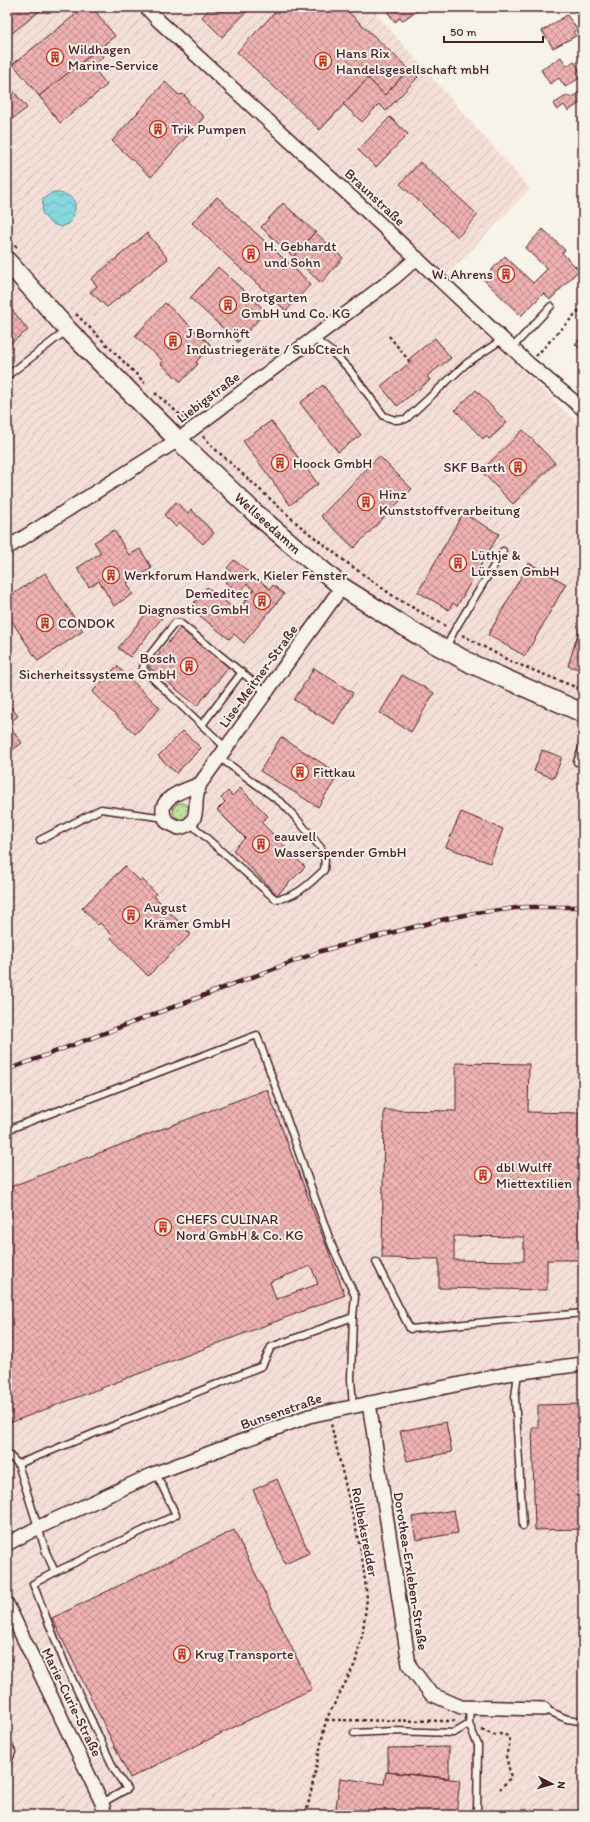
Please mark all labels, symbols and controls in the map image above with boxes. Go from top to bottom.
scale bar [444,18,543,44]
text: 50 m [450,25,476,39]
place label: Wildhagen Marine-Service [68,41,159,74]
place label: Hans Rix Handelsgesellschaft mbH [336,45,489,78]
building icon: Wildhagen Marine-Service [45,47,65,67]
building icon: Hans Rix Handelsgesellschaft mbH [313,51,333,71]
building icon: Trik Pumpen [148,119,168,139]
place label: Trik Pumpen [171,121,247,138]
street label: Braunstraße [341,165,409,230]
place label: H. Gebhardt und Sohn [264,238,336,271]
building icon: H. Gebhardt und Sohn [241,244,261,264]
building icon: W. Ahrens [496,264,516,284]
place label: W. Ahrens [432,266,493,283]
place label: Brotgarten GmbH und Co. KG [241,289,350,322]
building icon: Brotgarten GmbH und Co. KG [218,295,238,315]
place label: J Bornhöft Industriegeräte / SubCtech [186,325,351,358]
building icon: J Bornhöft Industriegeräte / SubCtech [163,331,183,351]
street label: Liebigstraße [173,368,243,427]
building icon: Hoock GmbH [270,453,290,473]
place label: Hoock GmbH [293,455,372,472]
building icon: SKF Barth [508,457,528,477]
place label: SKF Barth [444,459,506,476]
place label: Hinz Kunststoffverarbeitung [379,486,521,519]
street label: Wellseedamm [231,489,305,558]
building icon: Hinz Kunststoffverarbeitung [356,492,376,512]
place label: Lüthje & Lürssen GmbH [471,547,559,580]
building icon: Lüthje & Lürssen GmbH [448,553,468,573]
building icon: Werkforum Handwerk, Kieler Fenster [101,565,121,585]
place label: Werkforum Handwerk, Kieler Fenster [124,567,348,584]
place label: Demeditec Diagnostics GmbH [138,585,249,618]
building icon: Demeditec Diagnostics GmbH [252,591,272,611]
building icon: CONDOK [35,613,55,633]
place label: CONDOK [58,615,115,632]
street label: Lise-Meitner-Straße [215,621,302,731]
place label: Bosch Sicherheitssysteme GmbH [19,650,177,683]
building icon: Bosch Sicherheitssysteme GmbH [179,656,199,676]
building icon: Fittkau [290,762,310,782]
place label: Fittkau [313,764,356,781]
place label: eauvell Wasserspender GmbH [274,828,406,861]
building icon: eauvell Wasserspender GmbH [251,834,271,854]
place label: August Krämer GmbH [144,899,231,932]
building icon: August Krämer GmbH [121,905,141,925]
place label: dbl Wulff Miettextilien [496,1159,572,1192]
building icon: dbl Wulff Miettextilien [473,1165,493,1185]
place label: CHEFS CULINAR Nord GmbH & Co. KG [176,1211,304,1244]
building icon: CHEFS CULINAR Nord GmbH & Co. KG [153,1217,173,1237]
street label: Bunsenstraße [238,1389,324,1433]
street label: Rollbeksredder [348,1486,382,1579]
street label: Dorothea-Erxleben-Straße [390,1491,431,1652]
building icon: Krug Transporte [172,1644,192,1664]
street label: Marie-Curie-Straße [38,1645,105,1760]
place label: Krug Transporte [195,1646,294,1663]
north arrow [532,1764,572,1804]
text: N [555,1781,568,1789]

